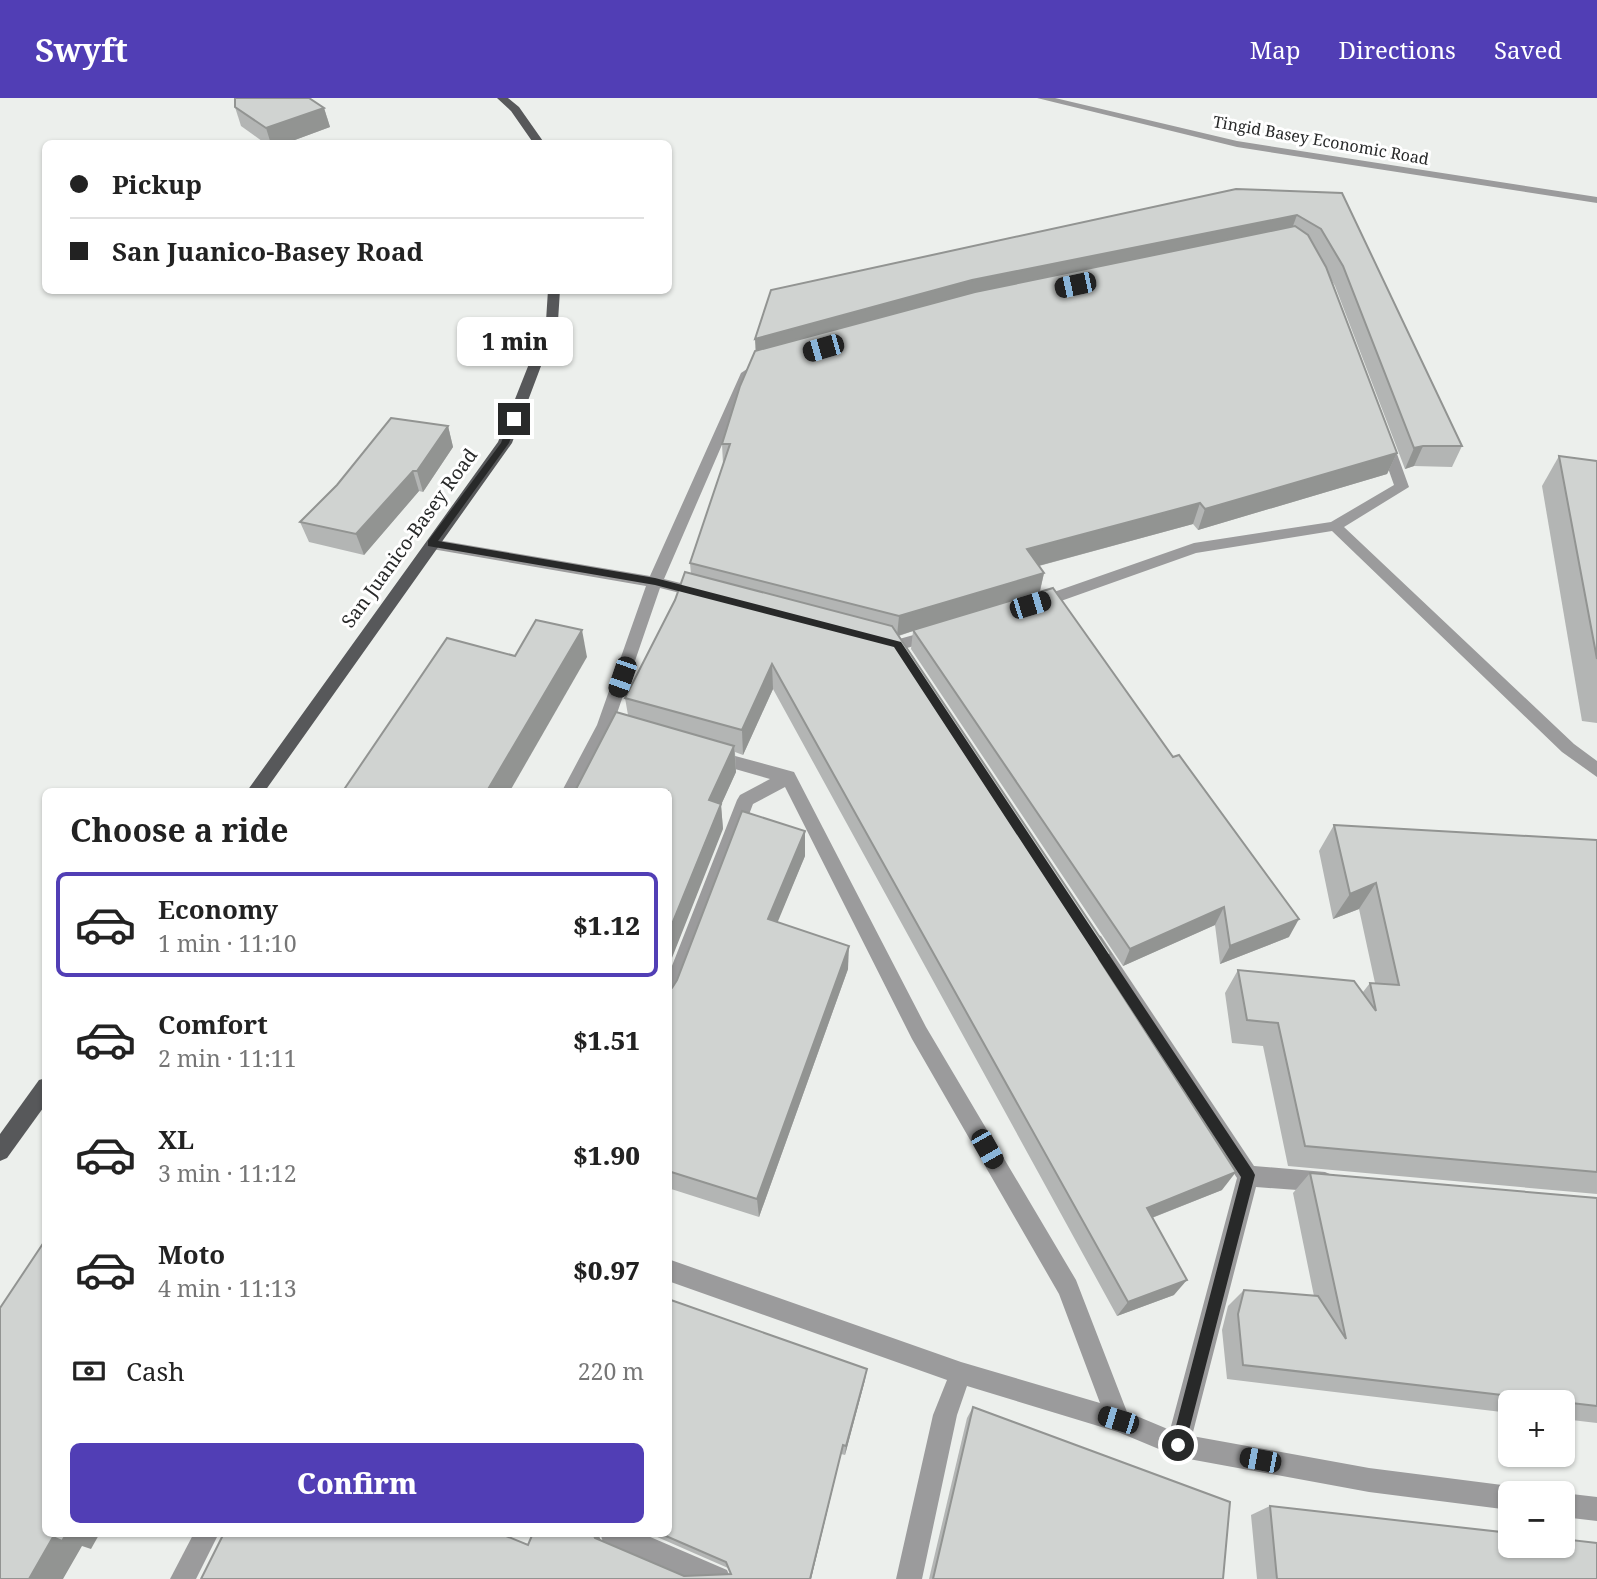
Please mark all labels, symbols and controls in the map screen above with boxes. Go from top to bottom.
text: Swyft [35,27,128,72]
text: Map [1250,33,1301,66]
text: Directions [1339,33,1456,66]
text: Saved [1494,33,1562,66]
street label: Tingid Basey Economic Road [1211,110,1431,170]
text: Pickup [112,166,202,202]
text: San Juanico-Basey Road [112,233,423,269]
car [1053,270,1098,300]
callout: 1 min [456,317,572,366]
text: 1 min [482,325,548,357]
car [800,332,847,364]
route end [498,403,530,435]
street label: San Juanico-Basey Road [335,443,483,633]
car [1007,589,1054,621]
car [606,654,639,700]
text: Choose a ride [70,808,289,851]
text: Economy [158,891,278,927]
icon: car [74,893,137,956]
text: $1.12 [573,907,640,943]
text: 1 min · 11:10 [158,927,296,959]
text: Comfort [158,1006,268,1042]
icon: car [74,1008,137,1071]
text: $1.51 [573,1022,640,1058]
text: 2 min · 11:11 [158,1042,296,1074]
text: XL [158,1121,194,1157]
icon: car [74,1123,137,1186]
car [968,1126,1007,1172]
text: $1.90 [573,1137,640,1173]
text: 3 min · 11:12 [158,1157,296,1189]
text: Moto [158,1236,225,1272]
icon: car [74,1238,137,1301]
text: $0.97 [573,1252,640,1288]
text: 4 min · 11:13 [158,1272,296,1304]
icon: cash [70,1352,108,1390]
text: Cash [126,1353,185,1389]
text: 220 m [578,1355,644,1387]
map controls [1498,1390,1575,1558]
button: + [1498,1390,1575,1467]
car [1095,1404,1142,1436]
route start [1162,1429,1194,1461]
button: Confirm [70,1443,644,1523]
car [1238,1446,1283,1474]
button: − [1498,1481,1575,1558]

